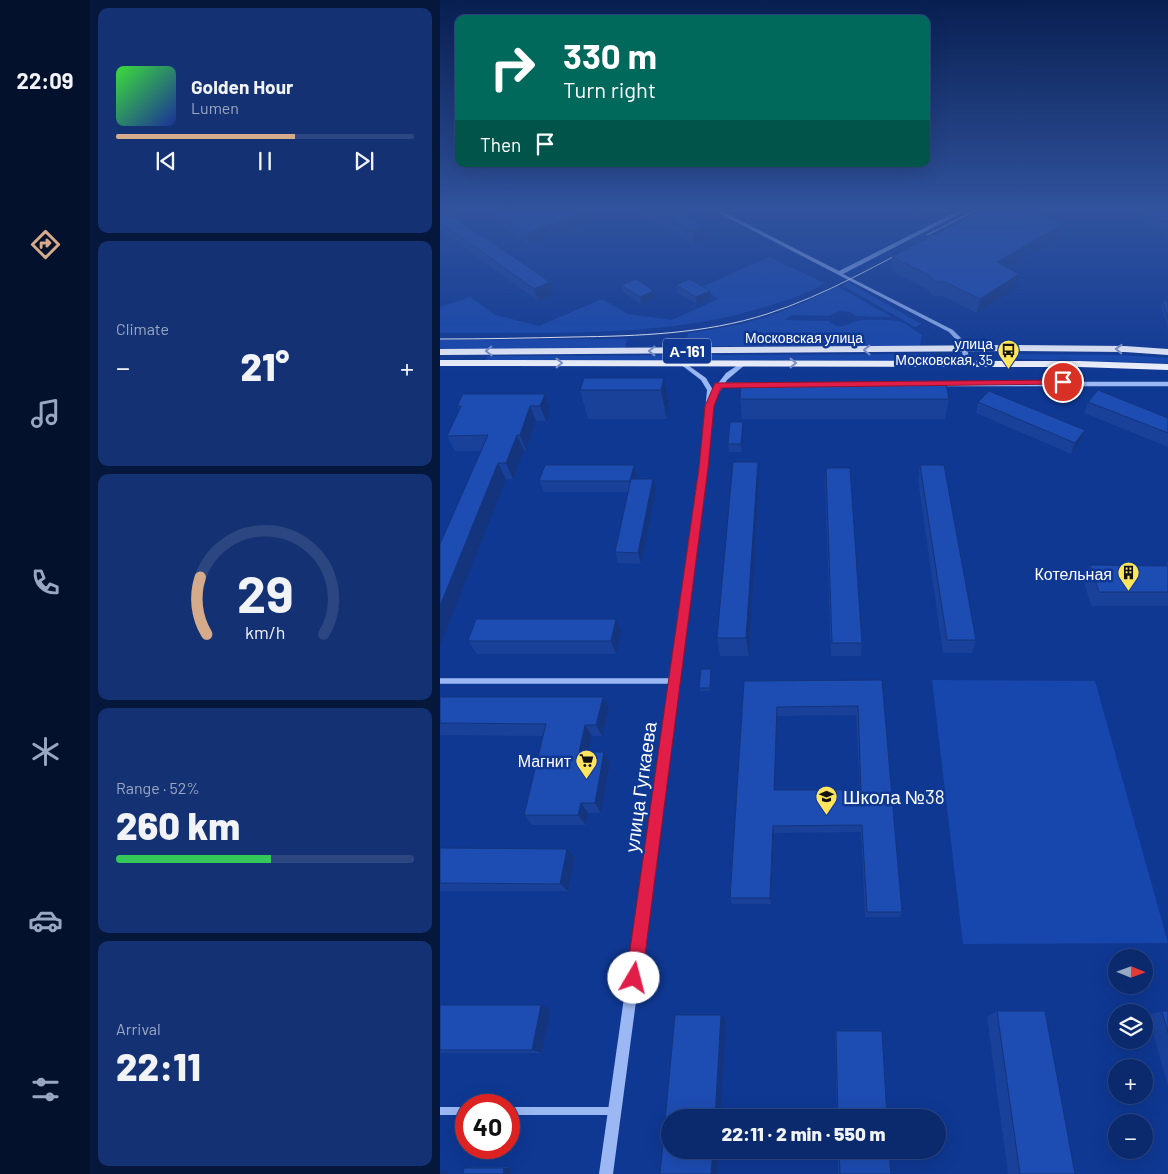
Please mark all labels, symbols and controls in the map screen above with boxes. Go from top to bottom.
text: 330 m [563,34,657,76]
icon: right [480,35,545,100]
text: 22:09 [17,67,73,93]
text: Golden Hour [191,75,293,98]
text: Turn right [563,76,656,102]
text: Lumen [191,98,239,117]
icon: arrive [531,130,559,158]
text: Then [480,133,521,156]
icon: previous [152,147,180,175]
icon: pause [251,147,279,175]
icon: next [350,147,378,175]
icon: directions [28,227,63,262]
text: Climate [116,319,169,338]
street label: Московская улица [745,329,863,346]
place label: улица Московская, 35 [895,335,993,368]
road number: А-161 [663,338,711,364]
bus stop icon: улица Московская, 35 [997,339,1021,370]
text: 21° [240,343,290,389]
one-way arrow [1115,344,1123,354]
one-way arrow [863,345,870,355]
one-way arrow [485,346,493,356]
one-way arrow [648,346,656,356]
text: − [116,350,130,384]
text: + [400,350,414,384]
one-way arrow [555,358,563,368]
one-way arrow [790,358,797,368]
pin [1042,361,1084,403]
icon: arrive [1049,368,1077,396]
icon: music [28,396,63,431]
text: 29 [237,561,293,623]
building icon: Котельная [1116,561,1140,592]
place label: Котельная [1035,564,1112,583]
icon: phone [28,565,63,600]
text: km/h [245,621,285,643]
street label: улица Гугкаева [619,720,661,854]
icon: climate [28,734,63,769]
supermarket icon: Магнит [575,748,599,779]
place label: Магнит [518,751,572,770]
text: Range · 52% [116,778,200,797]
school or university icon: Школа №38 [815,784,839,815]
place label: Школа №38 [843,785,945,808]
text: 260 km [116,802,240,848]
icon: car [28,903,63,938]
north arrow [1108,949,1152,994]
map controls [1108,949,1153,1159]
position arrow [607,951,659,1003]
button: layers [1108,1004,1153,1049]
text: Arrival [116,1019,161,1038]
text: 22:11 [116,1043,201,1089]
button: + [1108,1059,1153,1104]
icon: filters [28,1072,63,1107]
speed limit sign: 40 [455,1094,520,1159]
button: − [1108,1114,1153,1159]
text: 22:11 · 2 min · 550 m [721,1122,886,1145]

